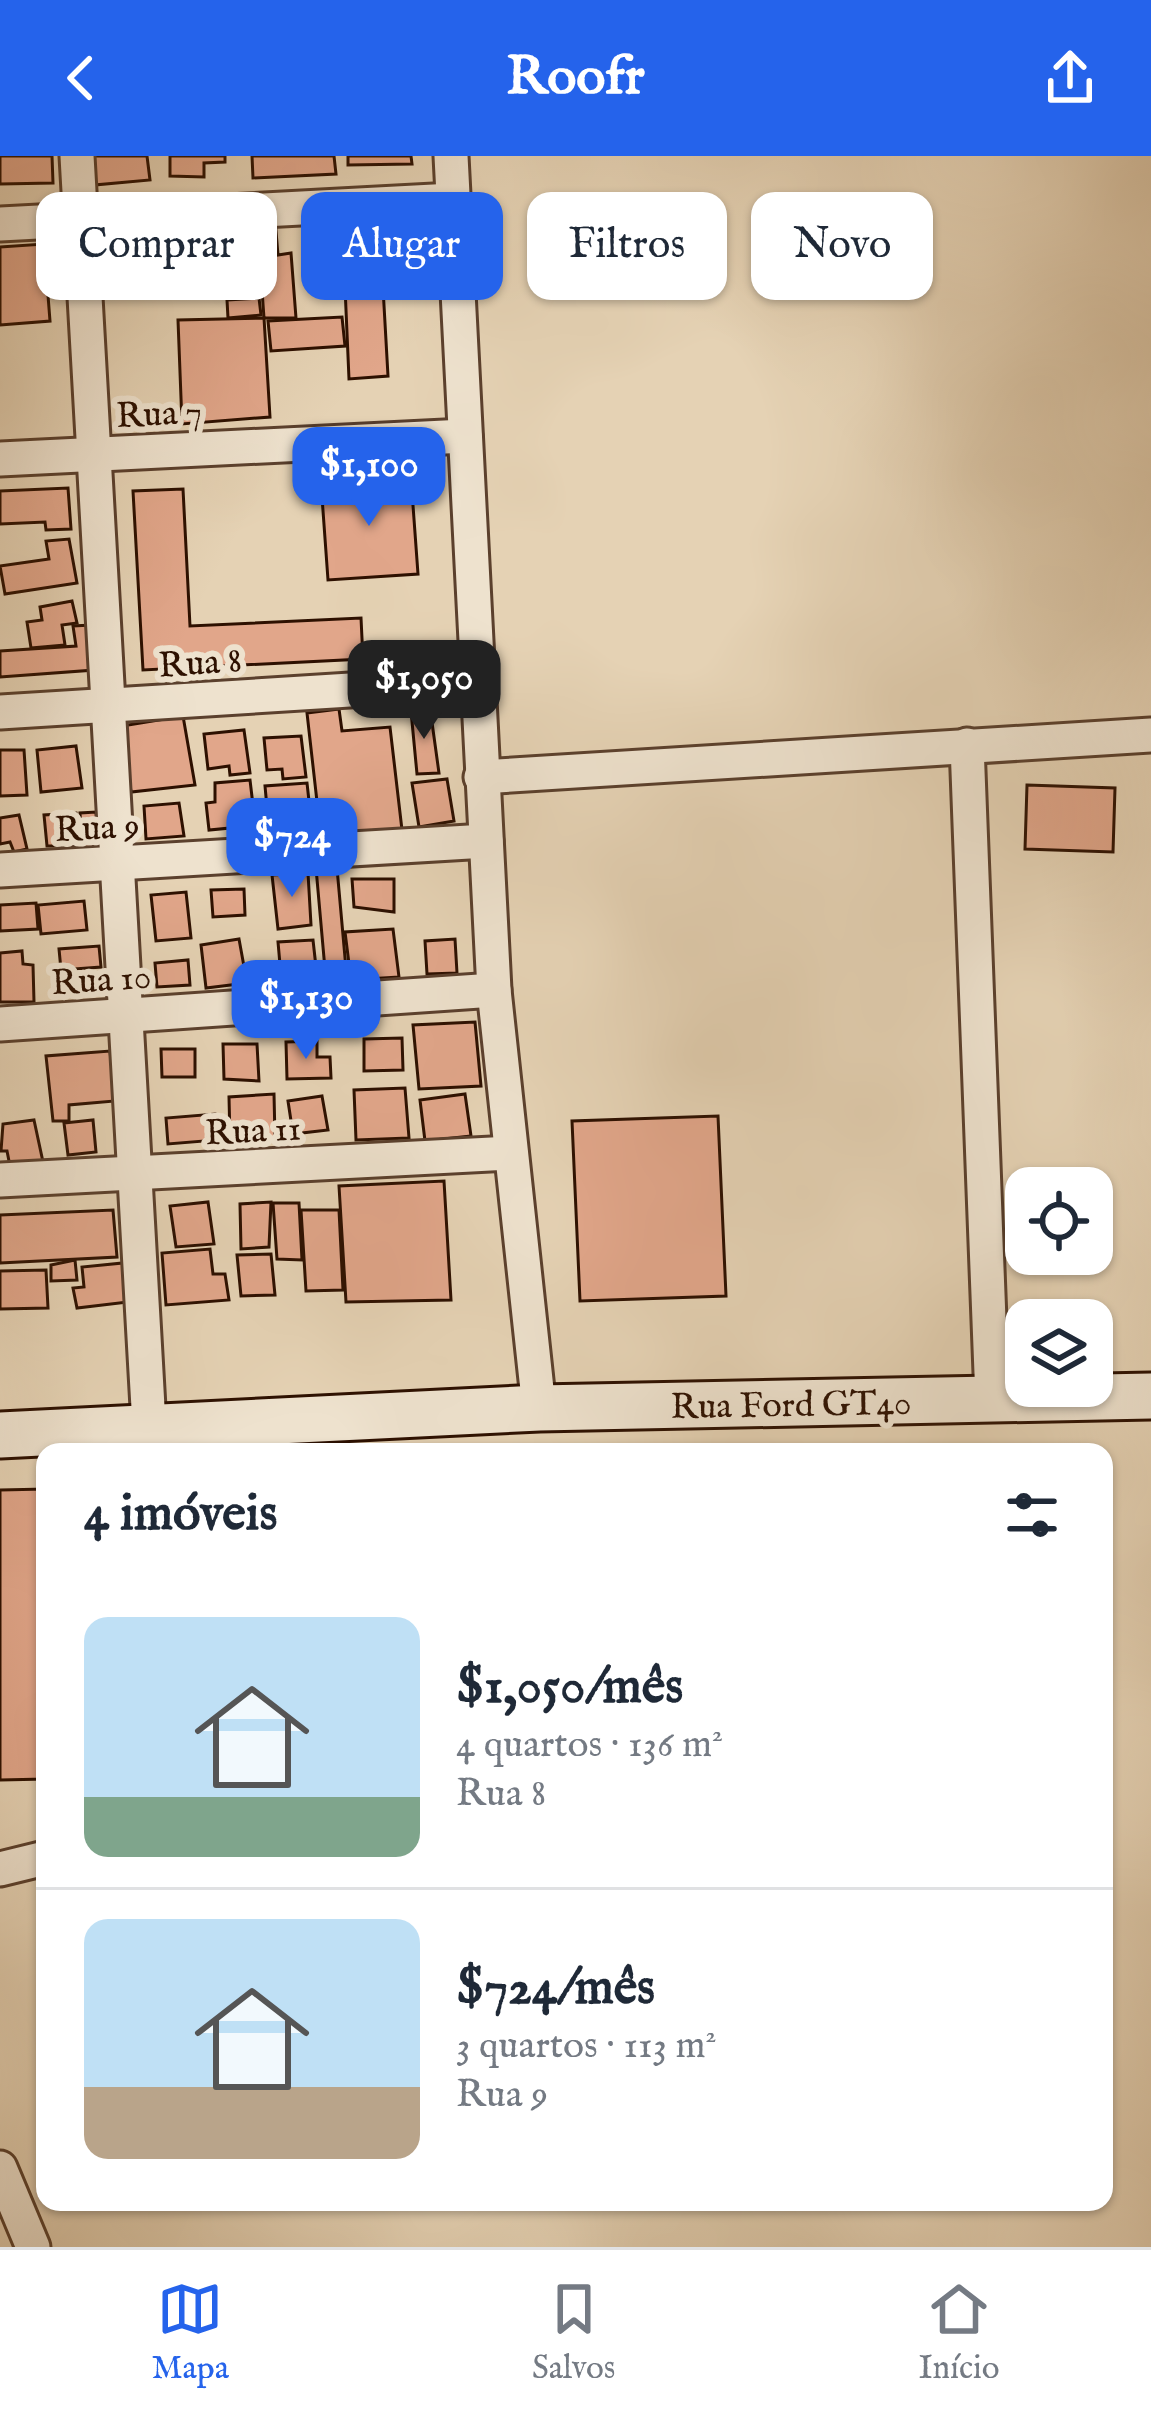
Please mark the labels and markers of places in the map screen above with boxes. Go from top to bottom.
pin: $1,100 [271,427,467,529]
pin: $1,050 [326,640,522,742]
pin: $724 [221,798,363,900]
pin: $1,130 [208,960,404,1062]

